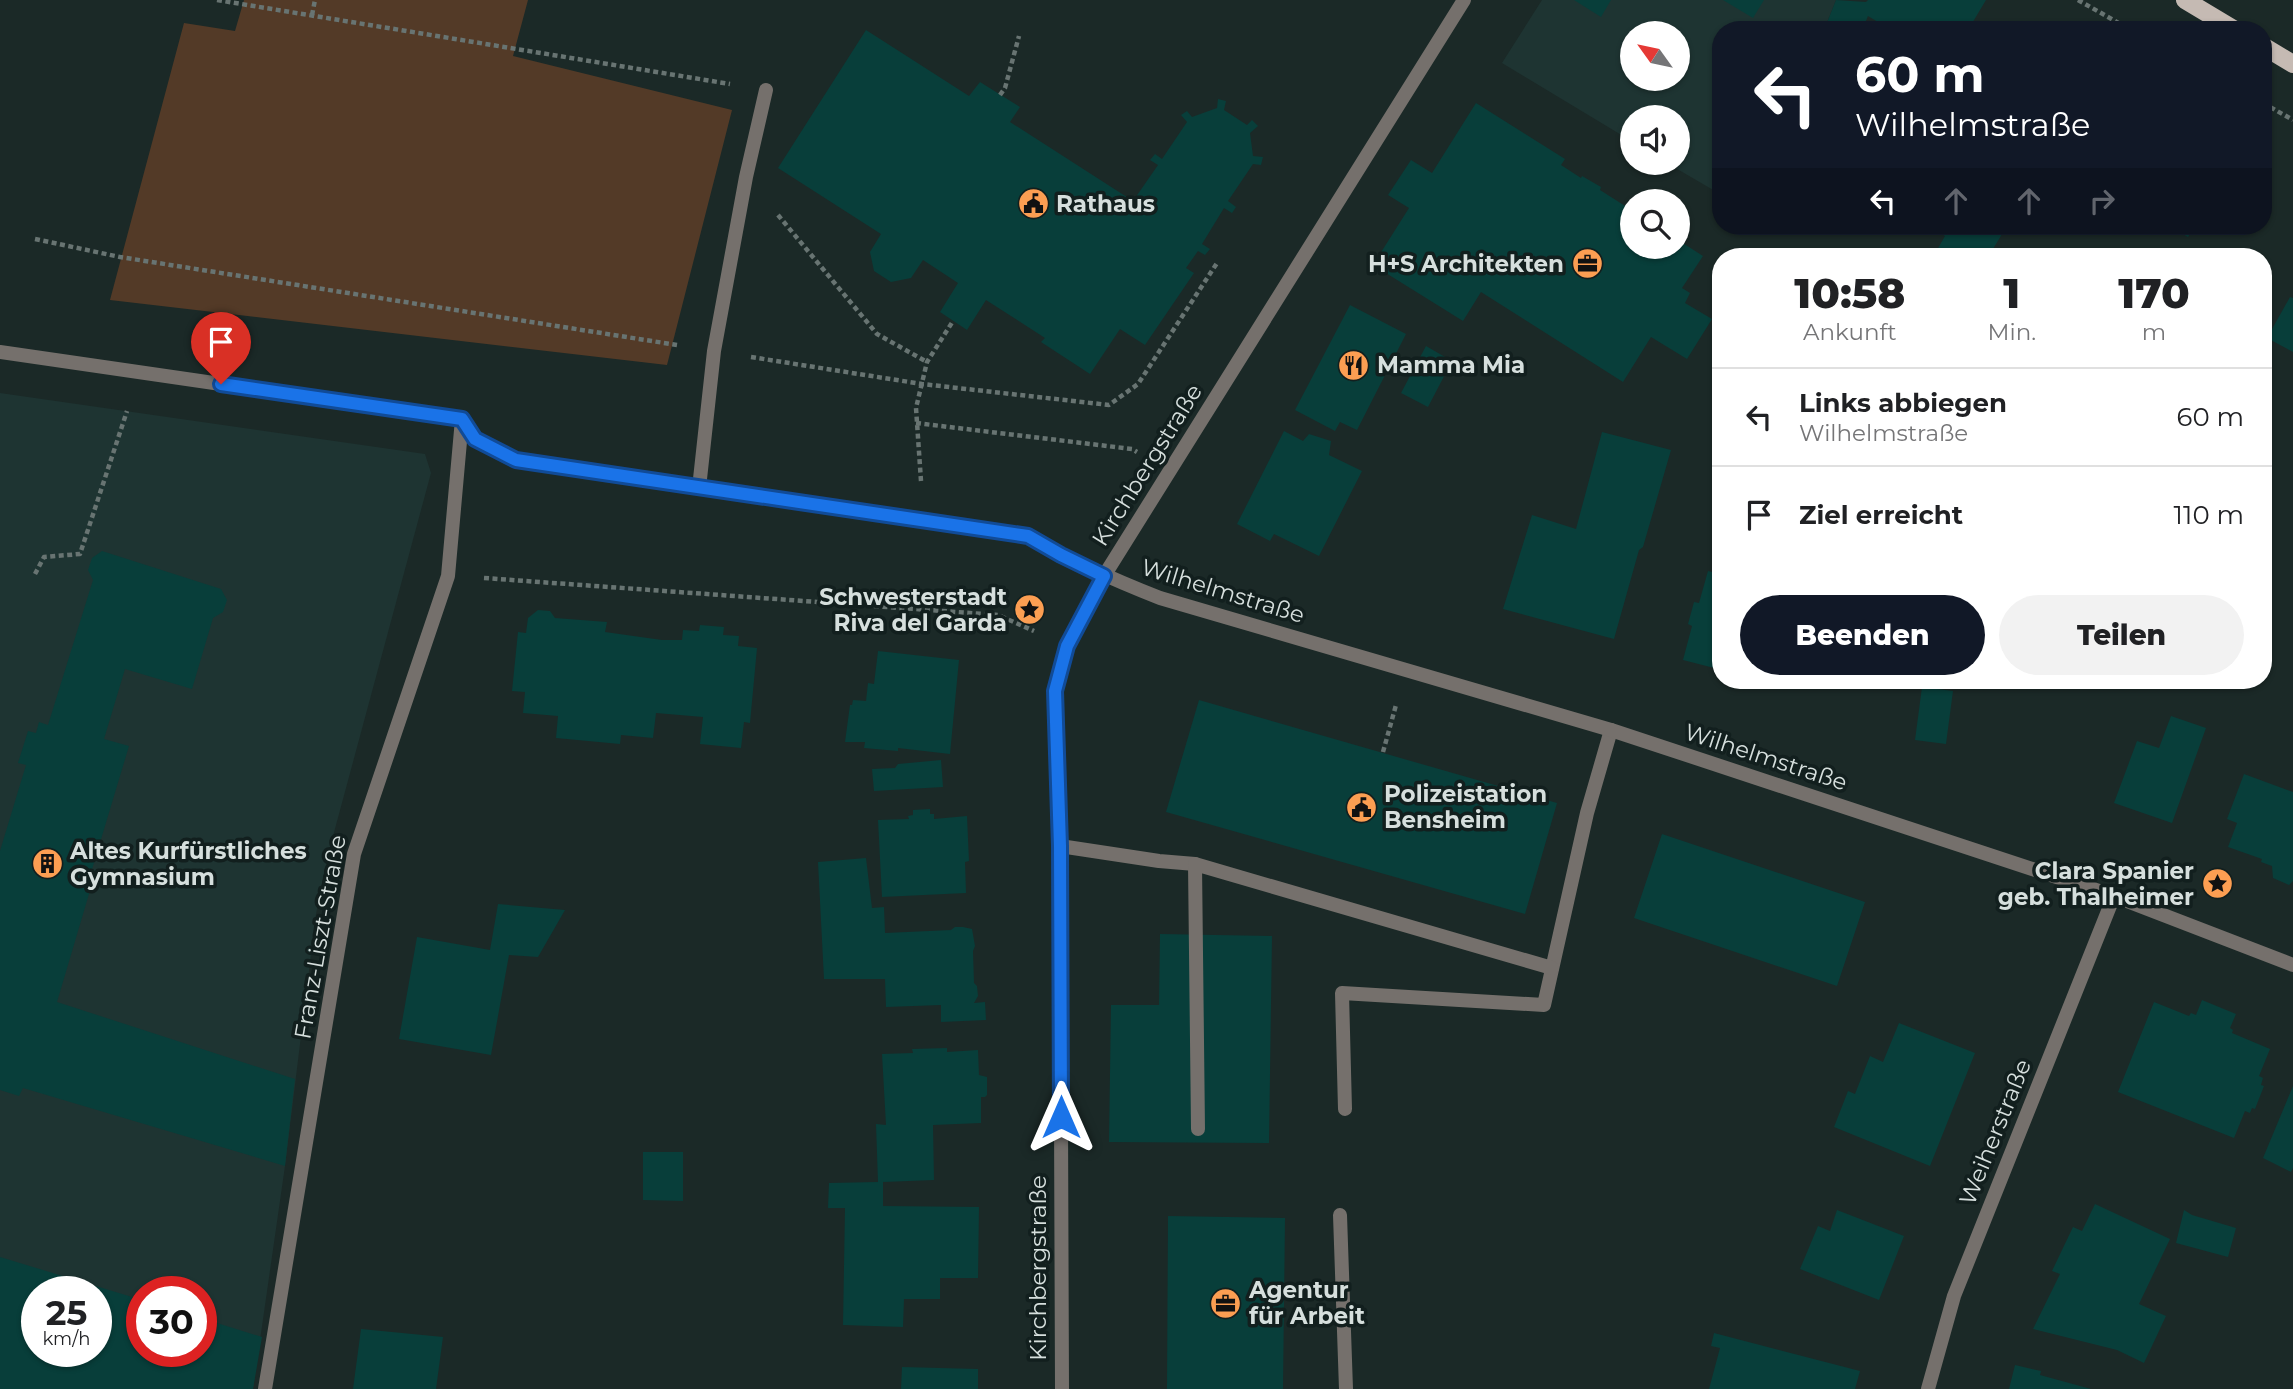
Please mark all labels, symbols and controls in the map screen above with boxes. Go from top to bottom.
north arrow [1620,21,1690,91]
map controls [1620,21,1690,259]
text: 60 m [1855,45,1985,104]
icon: left [1740,49,1831,140]
button: sound [1620,105,1690,175]
text: Wilhelmstraße [1855,105,2090,144]
icon: left [1864,182,1902,220]
icon: ahead [1937,182,1975,220]
icon: ahead [2010,182,2048,220]
icon: right [2083,182,2121,220]
public building icon: Rathaus [1016,187,1050,221]
button: search [1620,189,1690,259]
place label: Rathaus [1056,190,1155,218]
office icon: H+S Architekten [1570,247,1604,281]
place label: H+S Architekten [1368,250,1564,278]
text: 10:58 [1794,267,1905,319]
text: 1 [2003,267,2020,319]
text: 170 [2118,267,2190,319]
pin [191,312,251,384]
text: Ankunft [1803,318,1897,346]
text: Min. [1988,318,2036,346]
text: m [2142,318,2166,346]
icon: arrive [202,323,240,361]
restaurant icon: Mamma Mia [1337,348,1371,382]
place label: Mamma Mia [1377,351,1525,379]
street label: Kirchbergstraße [1086,379,1208,551]
text: Links abbiegen [1799,387,2007,419]
icon: left [1740,398,1778,436]
text: 60 m [2177,401,2244,433]
text: Wilhelmstraße [1799,419,1968,447]
icon: arrive [1740,496,1778,534]
text: Ziel erreicht [1799,499,1963,531]
text: 110 m [2174,499,2244,531]
street label: Wilhelmstraße [1138,553,1308,629]
place label: Schwesterstadt Riva del Garda [819,583,1007,637]
place icon: Schwesterstadt Riva del Garda [1013,593,1047,627]
button: Beenden [1740,595,1985,675]
button: Teilen [1999,595,2244,675]
street label: Wilhelmstraße [1681,718,1851,796]
place label: Polizeistation Bensheim [1384,780,1547,834]
public building icon: Polizeistation Bensheim [1344,790,1378,824]
street label: Franz-Liszt-Straße [288,833,352,1041]
place label: Altes Kurfürstliches Gymnasium [69,837,307,891]
building icon: Altes Kurfürstliches Gymnasium [30,847,64,881]
place label: Clara Spanier geb. Thalheimer [1998,857,2194,911]
place icon: Clara Spanier geb. Thalheimer [2200,867,2234,901]
street label: Weiherstraße [1953,1055,2037,1209]
position arrow [1024,1080,1098,1154]
street label: Kirchbergstraße [1024,1175,1052,1361]
speed limit sign: 30 [126,1276,217,1367]
place label: Agentur für Arbeit [1248,1276,1365,1330]
office icon: Agentur für Arbeit [1209,1286,1243,1320]
text: 25 [46,1291,87,1334]
text: km/h [42,1328,91,1350]

